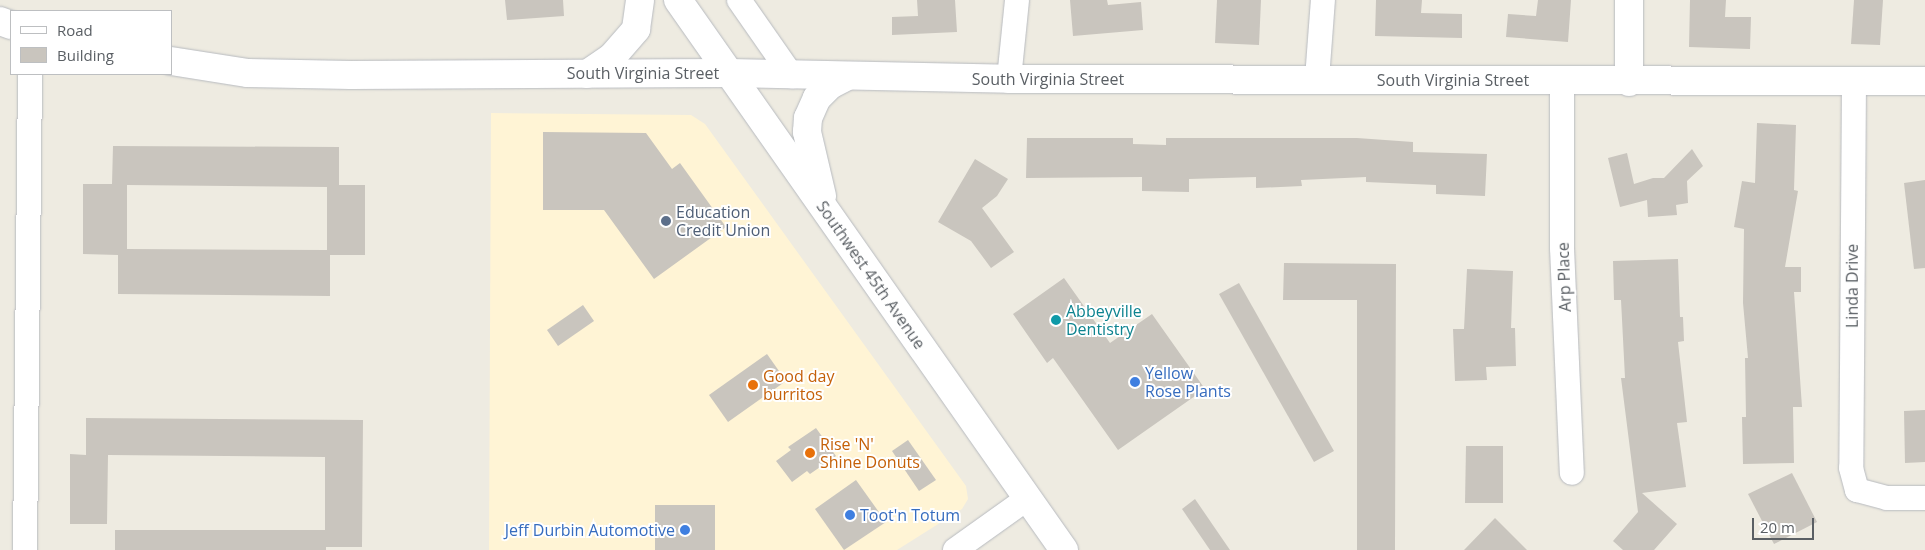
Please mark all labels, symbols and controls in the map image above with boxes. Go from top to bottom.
legend [10,10,172,75]
text: Road [57,20,93,40]
text: Building [57,45,114,65]
street label: South Virginia Street [567,63,719,83]
street label: South Virginia Street [972,69,1124,89]
street label: South Virginia Street [1377,70,1529,90]
street label: Southwest 45th Avenue [813,197,929,353]
place label: Education Credit Union [676,202,770,240]
marker: Education Credit Union [660,215,672,227]
street label: Arp Place [1553,242,1575,312]
street label: Linda Drive [1842,244,1862,328]
place label: Abbeyville Dentistry [1066,301,1142,339]
marker: Abbeyville Dentistry [1050,314,1062,326]
place label: Yellow Rose Plants [1145,363,1231,401]
place label: Good day burritos [763,366,835,404]
marker: Yellow Rose Plants [1129,376,1141,388]
marker: Good day burritos [747,379,759,391]
place label: Rise 'N' Shine Donuts [820,434,920,472]
marker: Rise 'N' Shine Donuts [804,447,816,459]
place label: Toot'n Totum [860,505,960,525]
scale bar [1755,508,1818,540]
marker: Toot'n Totum [844,509,856,521]
text: 20 m [1760,517,1795,537]
place label: Jeff Durbin Automotive [505,520,675,540]
marker: Jeff Durbin Automotive [679,524,691,536]

